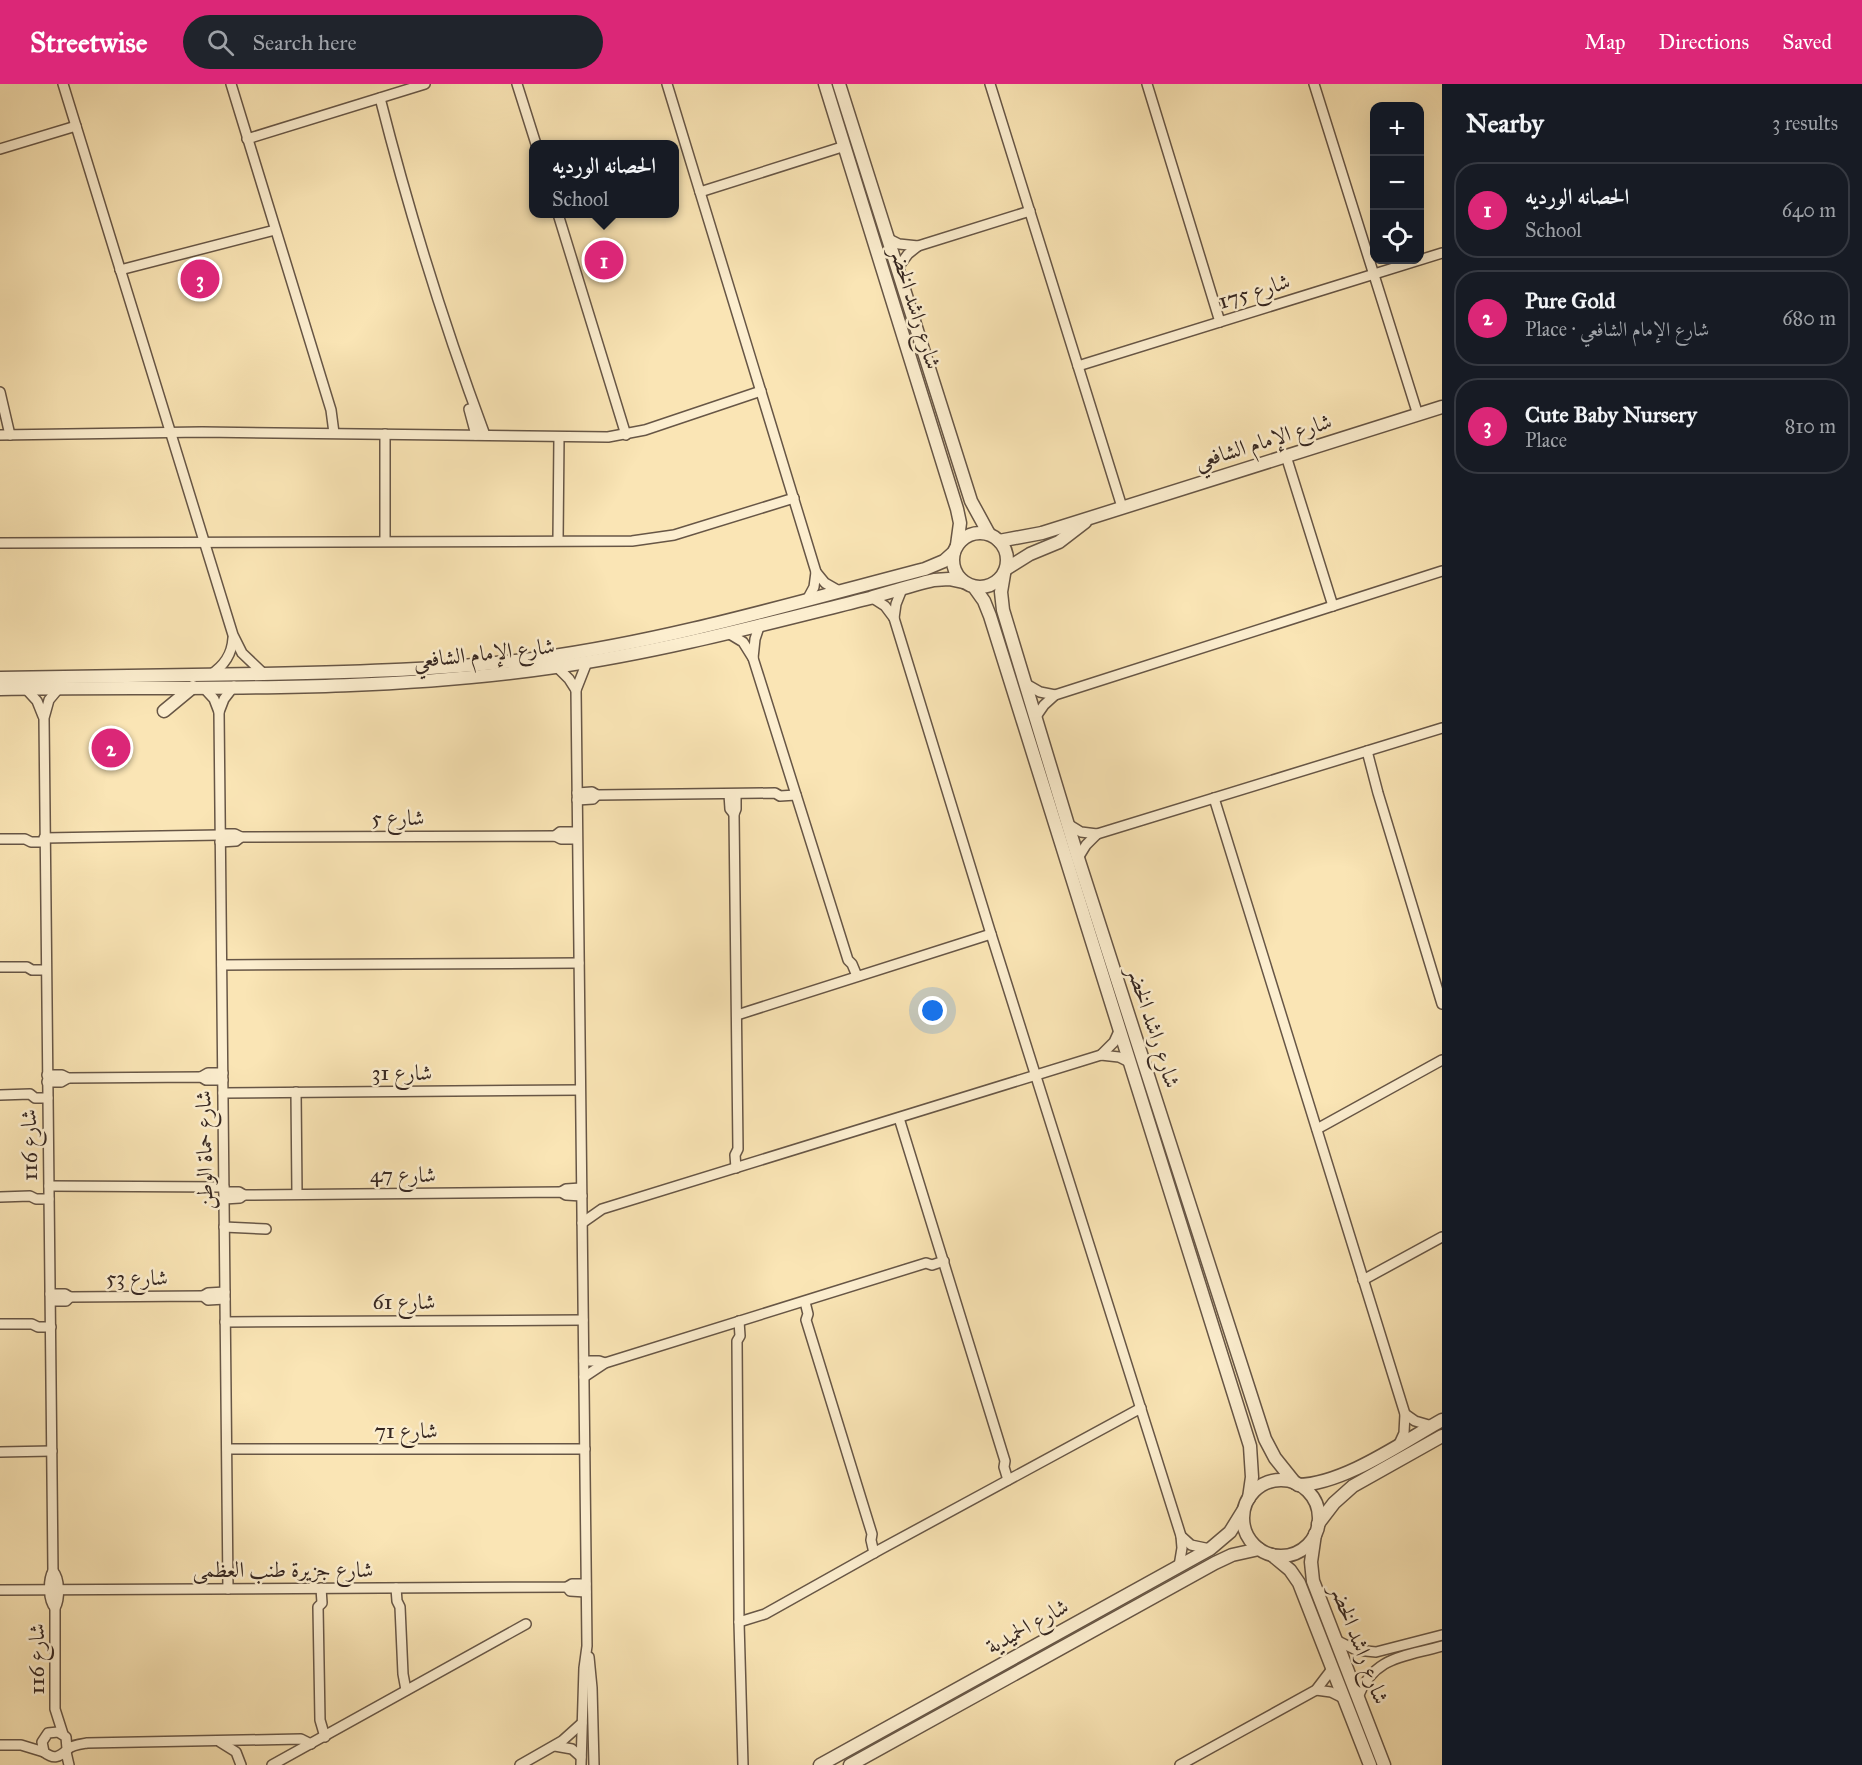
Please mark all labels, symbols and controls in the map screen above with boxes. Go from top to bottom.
search box [183,15,603,69]
text: Streetwise [30,25,147,60]
icon: search [204,26,237,59]
text: Search here [252,29,357,56]
text: Map [1585,29,1626,55]
text: Directions [1659,29,1749,55]
text: Saved [1782,29,1832,55]
map controls [1370,102,1424,264]
button: + [1370,102,1424,156]
text: Nearby [1466,107,1544,139]
text: 3 results [1772,111,1838,135]
popup [529,140,679,218]
text: الحصانه الورديه [552,152,656,179]
button: − [1370,156,1424,210]
text: الحصانه الورديه [1525,183,1629,210]
text: School [552,187,609,211]
text: 1 [1484,198,1491,222]
text: 640 m [1782,198,1836,222]
button: locate [1370,210,1424,264]
text: School [1525,218,1582,242]
pin: 1 [584,238,624,282]
street label: شارع راشد الخضر [879,242,947,374]
pin: 3 [180,256,220,302]
street label: شارع 175 [1215,267,1295,319]
text: Pure Gold [1525,287,1615,314]
text: 2 [1483,306,1492,330]
text: 680 m [1782,306,1836,330]
text: Place · شارع الإمام الشافعي [1525,317,1709,341]
text: Cute Baby Nursery [1525,401,1697,428]
street label: شارع الإمام الشافعي [1191,407,1337,481]
text: 3 [1484,414,1492,438]
text: 810 m [1785,414,1836,438]
text: Place [1525,428,1567,452]
street label: شارع الإمام الشافعي [412,632,557,681]
pin: 2 [92,726,130,770]
street label: شارع 5 [371,804,425,836]
street label: شارع راشد الخضر [1116,961,1186,1093]
your location [918,996,947,1025]
street label: شارع 31 [372,1059,432,1091]
street label: شارع حماة الوطن [189,1090,224,1210]
street label: شارع 116 [15,1109,48,1181]
street label: شارع 47 [370,1161,436,1193]
street label: شارع 53 [106,1264,168,1296]
street label: شارع 61 [373,1288,435,1320]
street label: شارع 71 [374,1417,438,1449]
street label: شارع جزيرة طنب العظمى [192,1556,374,1588]
street label: شارع راشد الخضر [1319,1578,1395,1710]
street label: شارع الحميدية [981,1592,1075,1664]
street label: شارع 116 [23,1623,55,1695]

